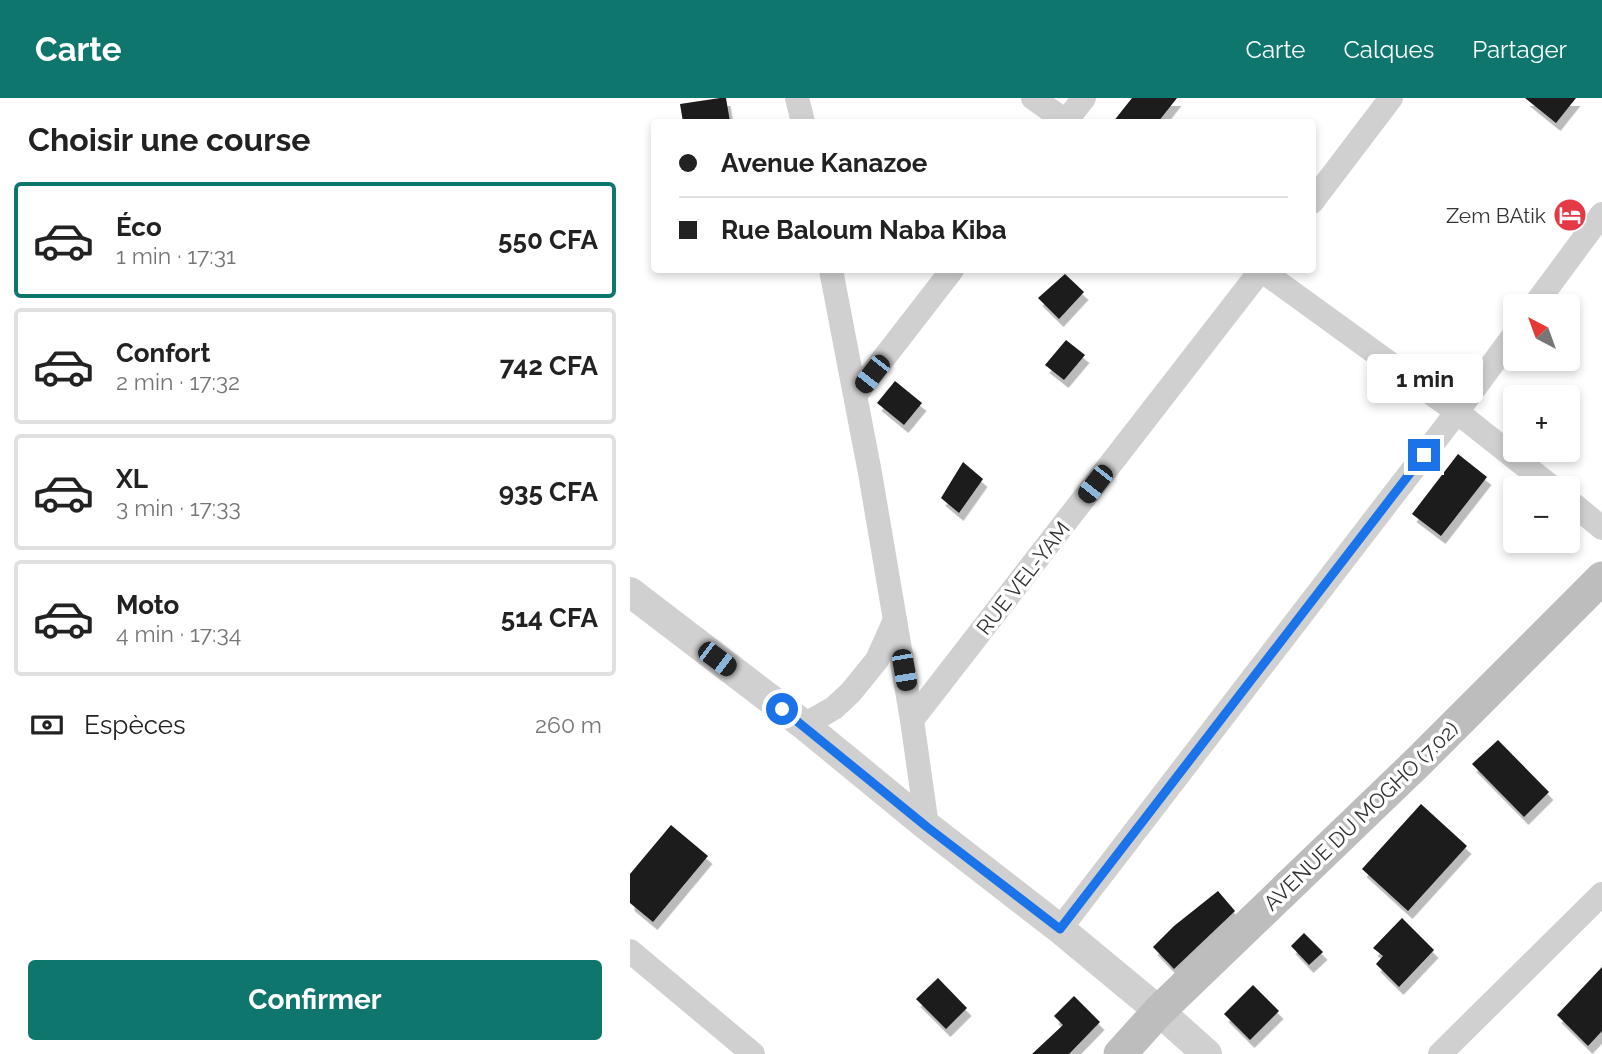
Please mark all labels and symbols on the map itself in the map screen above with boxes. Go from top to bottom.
hotel icon: Zem BAtik [1551,196,1589,234]
place label: Zem BAtik [1446,203,1546,228]
north arrow [1503,294,1580,371]
car [851,351,894,397]
callout: 1 min [1366,354,1482,402]
route end [1408,439,1440,471]
car [1074,461,1117,507]
street label: RUE VEL-YAM [971,516,1075,640]
car [694,638,741,680]
car [891,647,918,693]
route start [766,693,798,725]
street label: AVENUE DU MOGHO (7.02) [1258,716,1464,916]

